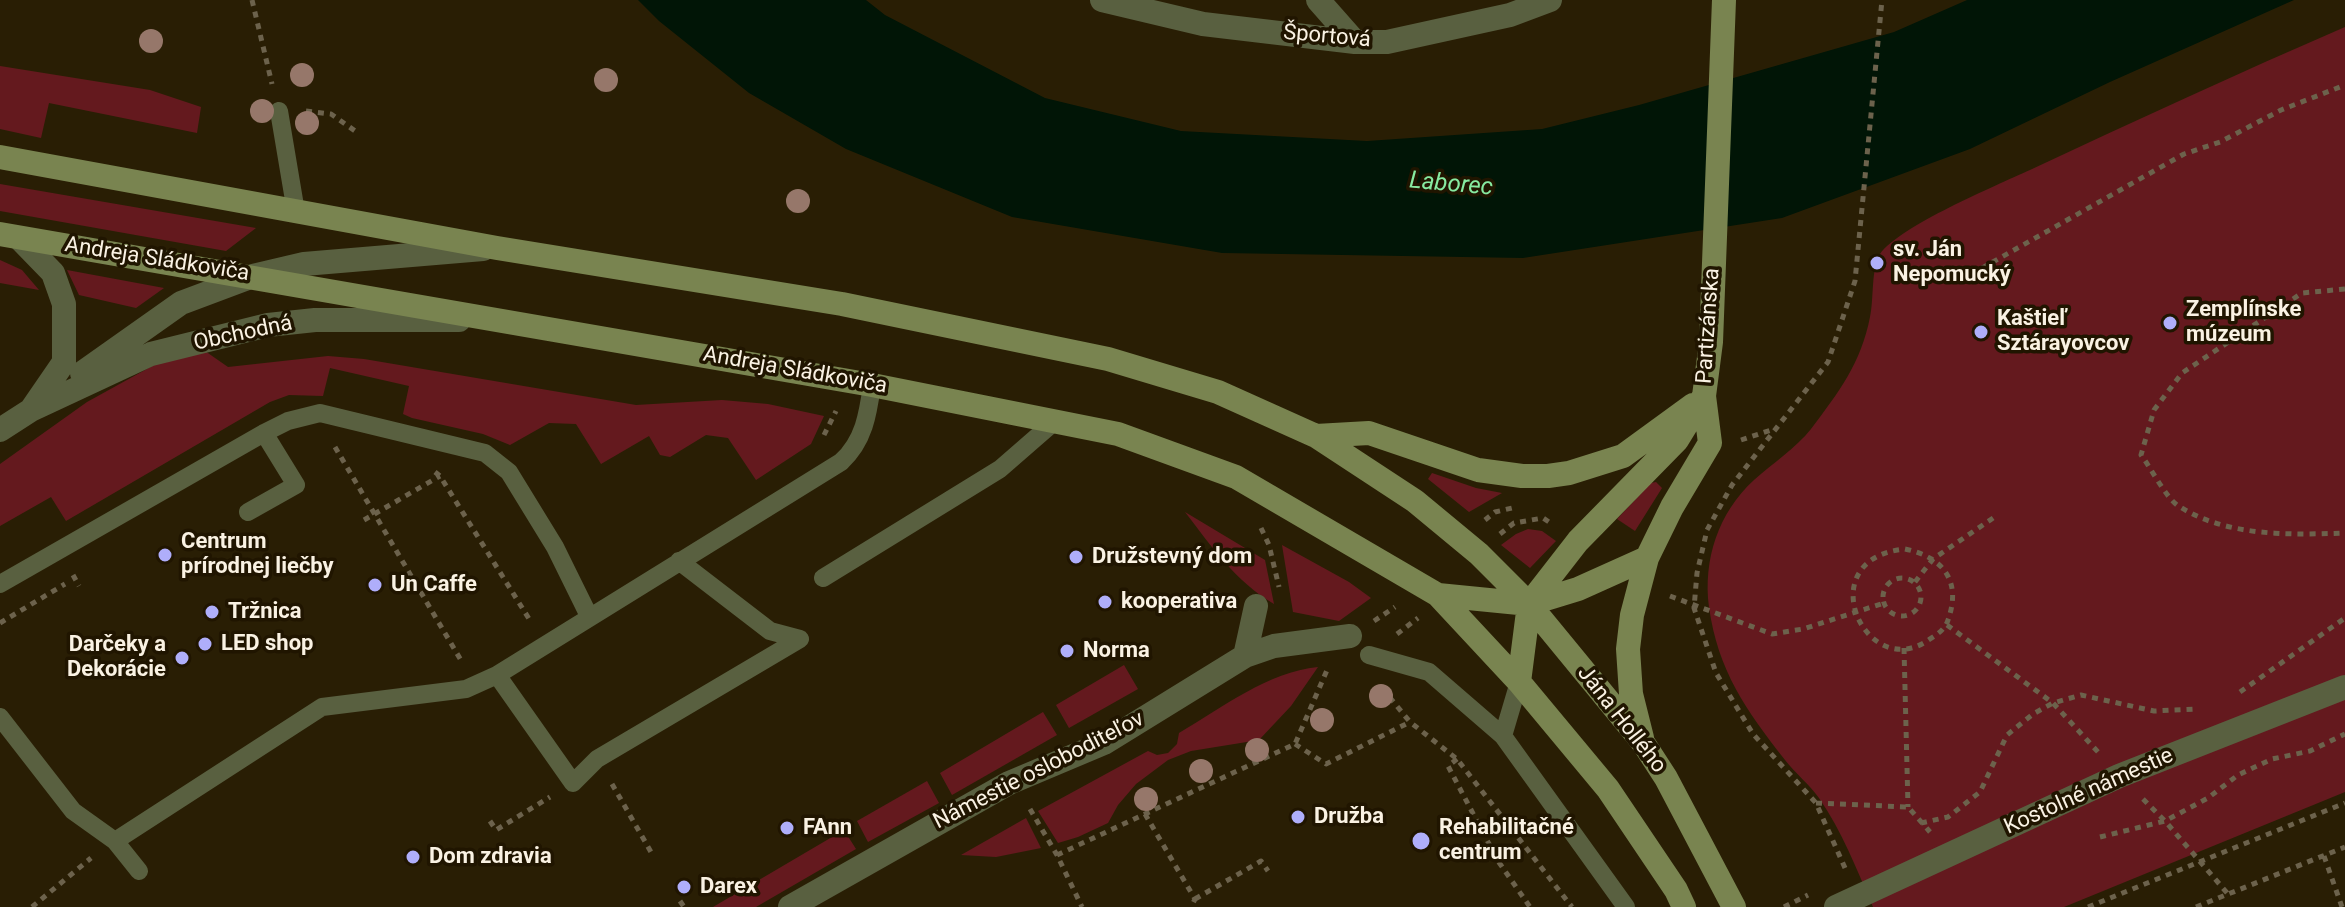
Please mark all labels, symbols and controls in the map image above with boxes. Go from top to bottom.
street label: Športová [1282,20,1372,54]
water label: Laborec [1408,167,1494,203]
street label: Andreja Sládkoviča [63,232,251,288]
place label: sv. Ján Nepomucký [1893,237,2011,288]
marker: sv. Ján Nepomucký [1868,254,1886,272]
street label: Partizánska [1692,267,1726,385]
place label: Zemplínske múzeum [2186,297,2301,348]
place label: Kaštieľ Sztárayovcov [1997,306,2129,358]
street label: Obchodná [191,311,295,357]
marker: Zemplínske múzeum [2161,314,2179,332]
marker: Kaštieľ Sztárayovcov [1972,323,1990,341]
street label: Andreja Sládkoviča [701,342,889,400]
place label: Centrum prírodnej liečby [181,529,334,580]
place label: Družstevný dom [1092,544,1252,570]
marker: Centrum prírodnej liečby [156,546,174,564]
marker: Družstevný dom [1067,548,1085,566]
place label: Un Caffe [391,572,477,598]
marker: Un Caffe [366,576,384,594]
place label: kooperativa [1121,589,1237,615]
marker: kooperativa [1096,593,1114,611]
place label: Tržnica [228,599,302,625]
marker: Tržnica [203,603,221,621]
place label: LED shop [221,631,313,657]
place label: Darčeky a Dekorácie [67,632,166,684]
marker: LED shop [196,635,214,653]
place label: Norma [1083,638,1150,664]
marker: Norma [1058,642,1076,660]
marker: Darčeky a Dekorácie [173,649,191,667]
street label: Jána Hollého [1571,661,1671,779]
street label: Námestie osloboditeľov [929,706,1149,836]
street label: Kostolné námestie [2000,743,2178,841]
place label: Družba [1314,804,1384,830]
marker: Družba [1289,808,1307,826]
place label: FAnn [803,815,852,841]
place label: Rehabilitačné centrum [1439,815,1574,866]
marker: FAnn [778,819,796,837]
marker: Rehabilitačné centrum [1410,830,1432,852]
place label: Dom zdravia [429,844,552,870]
marker: Dom zdravia [404,848,422,866]
place label: Darex [700,874,757,900]
marker: Darex [675,878,693,896]

